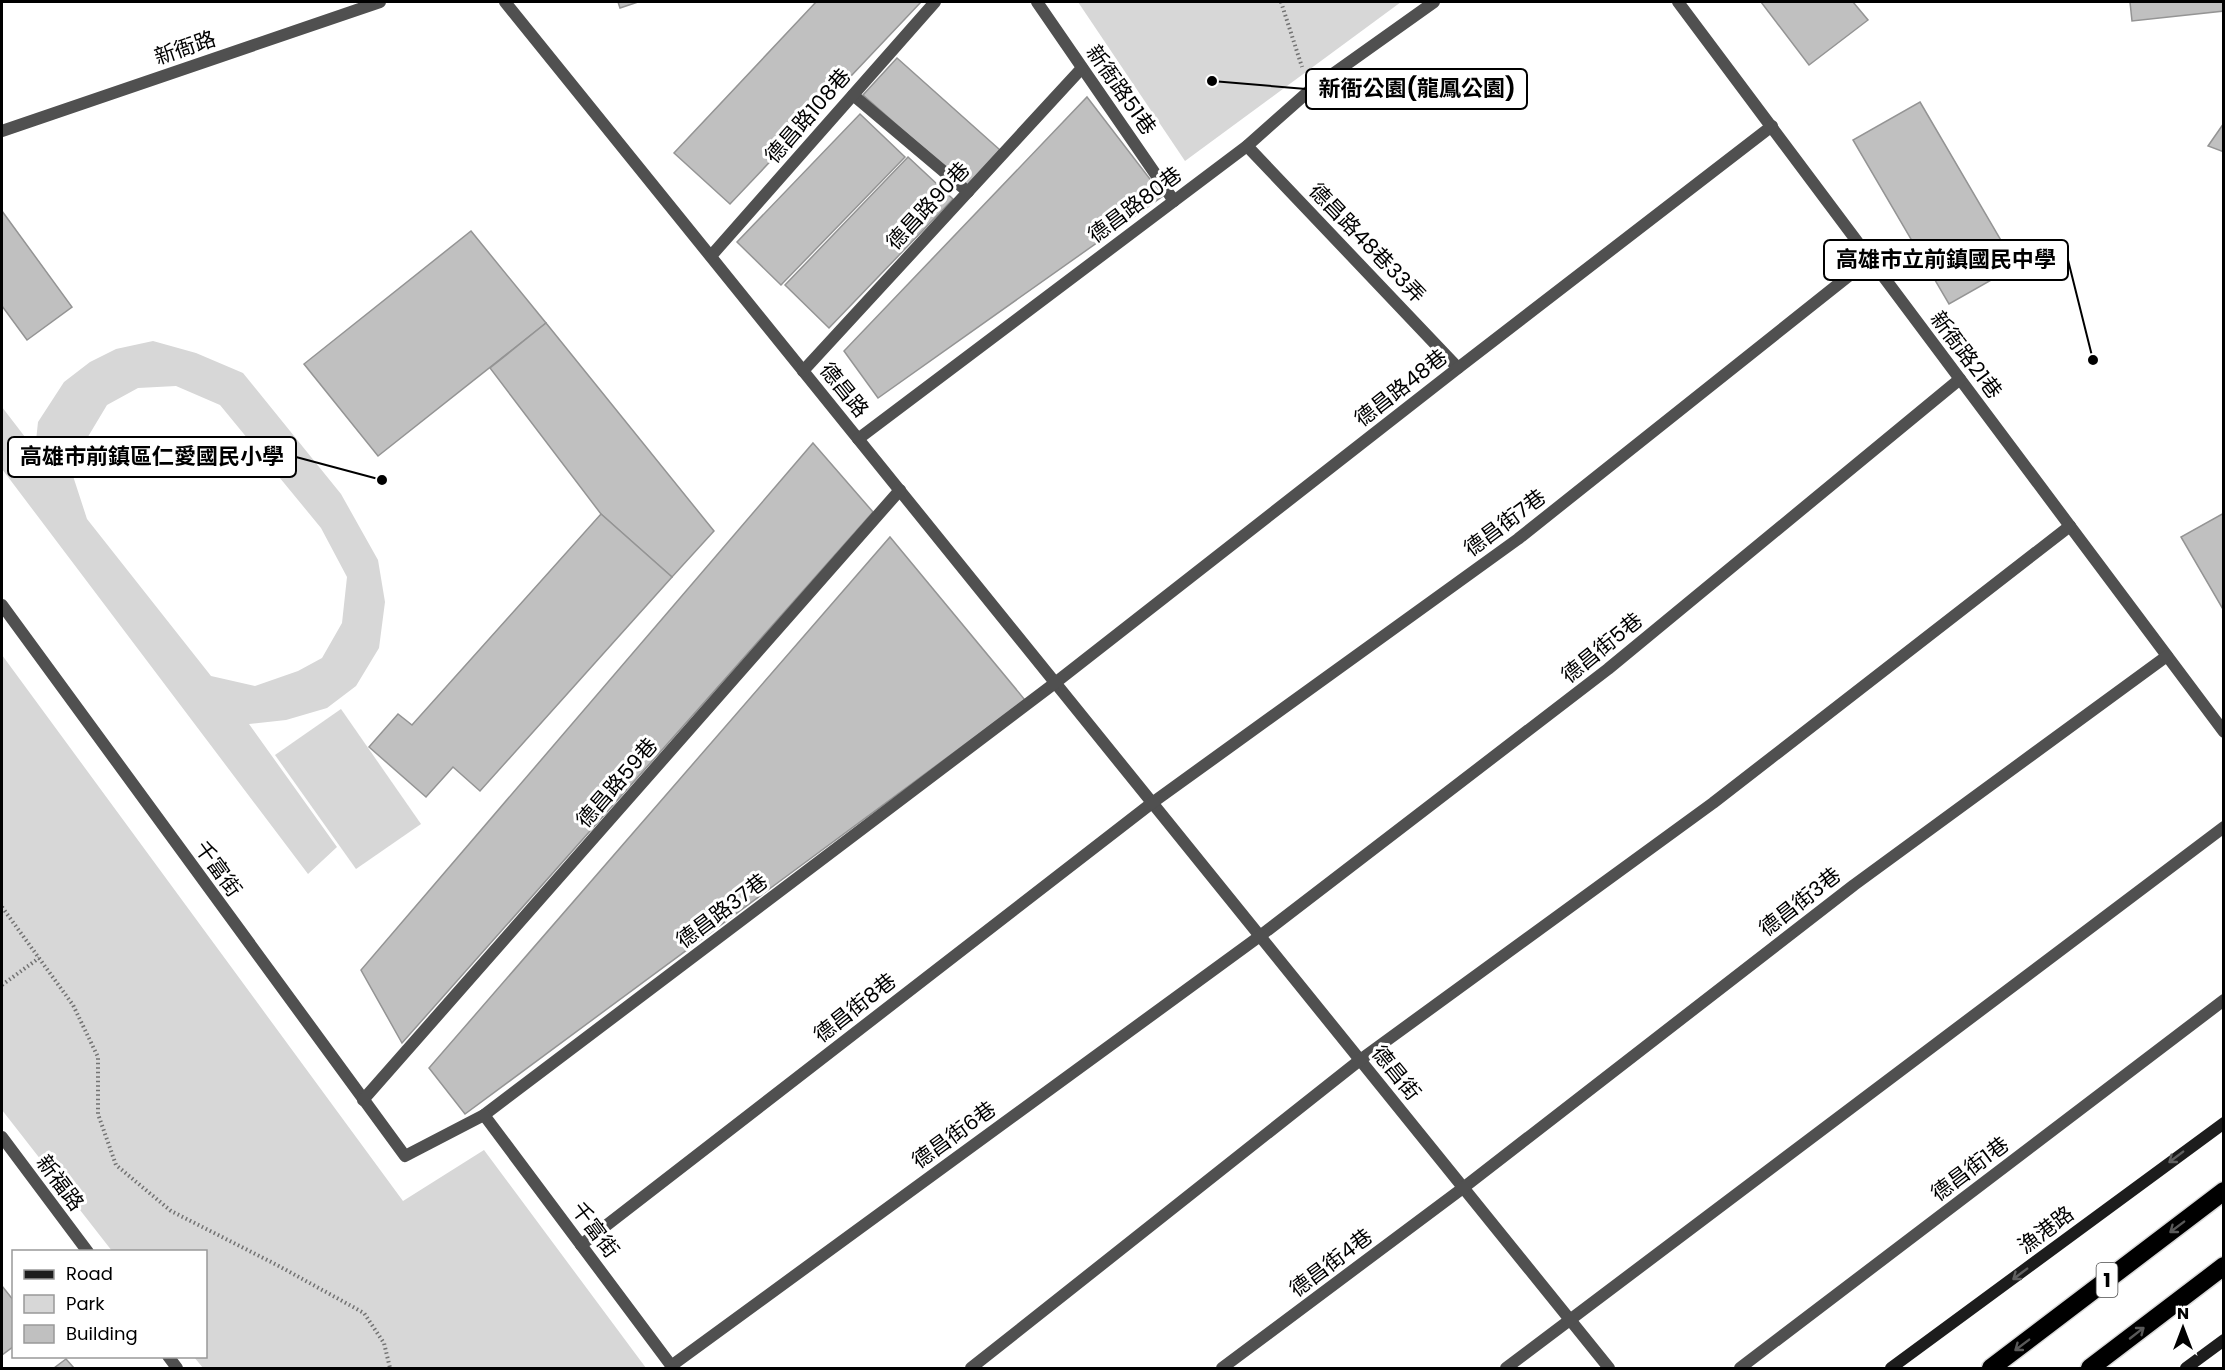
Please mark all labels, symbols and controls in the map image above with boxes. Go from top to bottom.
street label: 新衙路 [150,24,219,71]
street label: 新衙路51巷 [1080,39,1163,141]
street label: 德昌路108巷 [758,62,857,169]
callout: 新衙公園(龍鳳公園) [1306,69,1527,109]
text: 新衙公園(龍鳳公園) [1319,73,1516,104]
street label: 德昌路90巷 [879,155,976,256]
street label: 德昌路80巷 [1082,160,1188,249]
street label: 德昌路48巷33弄 [1303,176,1432,309]
callout: 高雄市立前鎮國民中學 [1824,240,2068,280]
text: 高雄市立前鎮國民中學 [1836,244,2056,275]
street label: 新衙路21巷 [1924,305,2009,404]
street label: 德昌路48巷 [1348,342,1453,433]
street label: 德昌路 [813,356,875,423]
callout: 高雄市前鎮區仁愛國民小學 [8,437,296,477]
text: 高雄市前鎮區仁愛國民小學 [20,441,284,472]
street label: 德昌街7巷 [1458,482,1552,563]
street label: 德昌街5巷 [1555,606,1649,689]
street label: 德昌路59巷 [569,731,664,834]
street label: 千富街 [188,835,249,903]
street label: 德昌街3巷 [1753,861,1847,943]
street label: 德昌路37巷 [670,867,773,955]
street label: 德昌街8巷 [807,966,902,1049]
street label: 德昌街 [1365,1039,1427,1106]
street label: 德昌街6巷 [906,1094,1002,1175]
street label: 德昌街1巷 [1925,1130,2015,1207]
street label: 新福路 [30,1149,91,1217]
one-way arrow [2169,1151,2185,1164]
street label: 千富街 [565,1196,626,1264]
street label: 漁港路 [2012,1199,2080,1260]
one-way arrow [2169,1220,2185,1233]
street label: 德昌街4巷 [1283,1222,1378,1303]
legend [12,1250,207,1358]
text: Road [66,1261,113,1286]
road number: 1 [2096,1263,2118,1297]
one-way arrow [2012,1267,2028,1280]
text: Park [66,1291,105,1316]
north arrow [2153,1298,2213,1358]
text: N [2177,1302,2189,1325]
text: Building [66,1321,138,1346]
one-way arrow [2128,1326,2144,1339]
one-way arrow [2014,1338,2030,1351]

